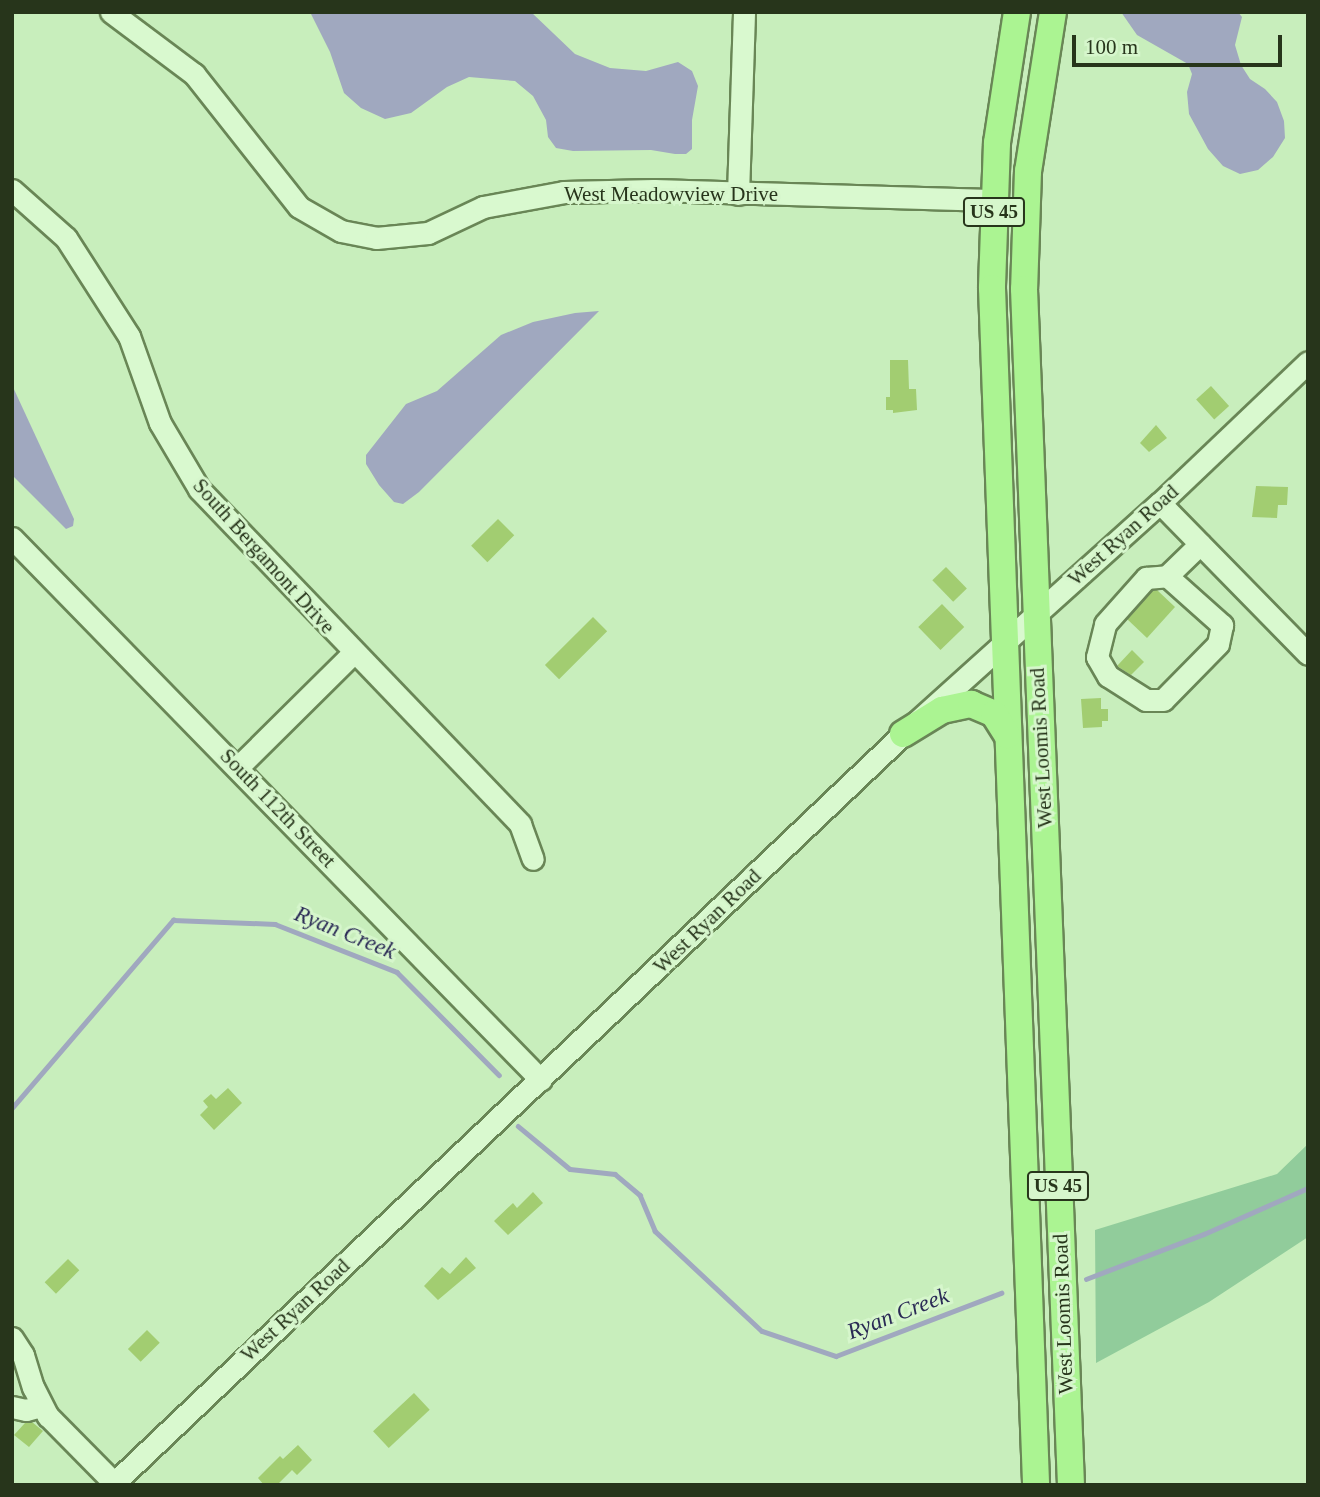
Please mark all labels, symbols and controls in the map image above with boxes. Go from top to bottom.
scale bar [1075,21,1285,65]
text: 100 m [1085,35,1138,59]
street label: West Meadowview Drive [564,181,778,207]
road number: US 45 [962,196,1026,228]
street label: South Bergamont Drive [188,473,340,639]
street label: West Ryan Road [1063,479,1183,591]
street label: West Loomis Road [1024,667,1058,829]
street label: South 112th Street [215,743,341,873]
street label: West Ryan Road [648,863,766,979]
water label: Ryan Creek [290,900,400,966]
road number: US 45 [1026,1170,1090,1202]
street label: West Loomis Road [1048,1233,1078,1395]
street label: West Ryan Road [235,1253,355,1367]
water label: Ryan Creek [843,1282,953,1346]

